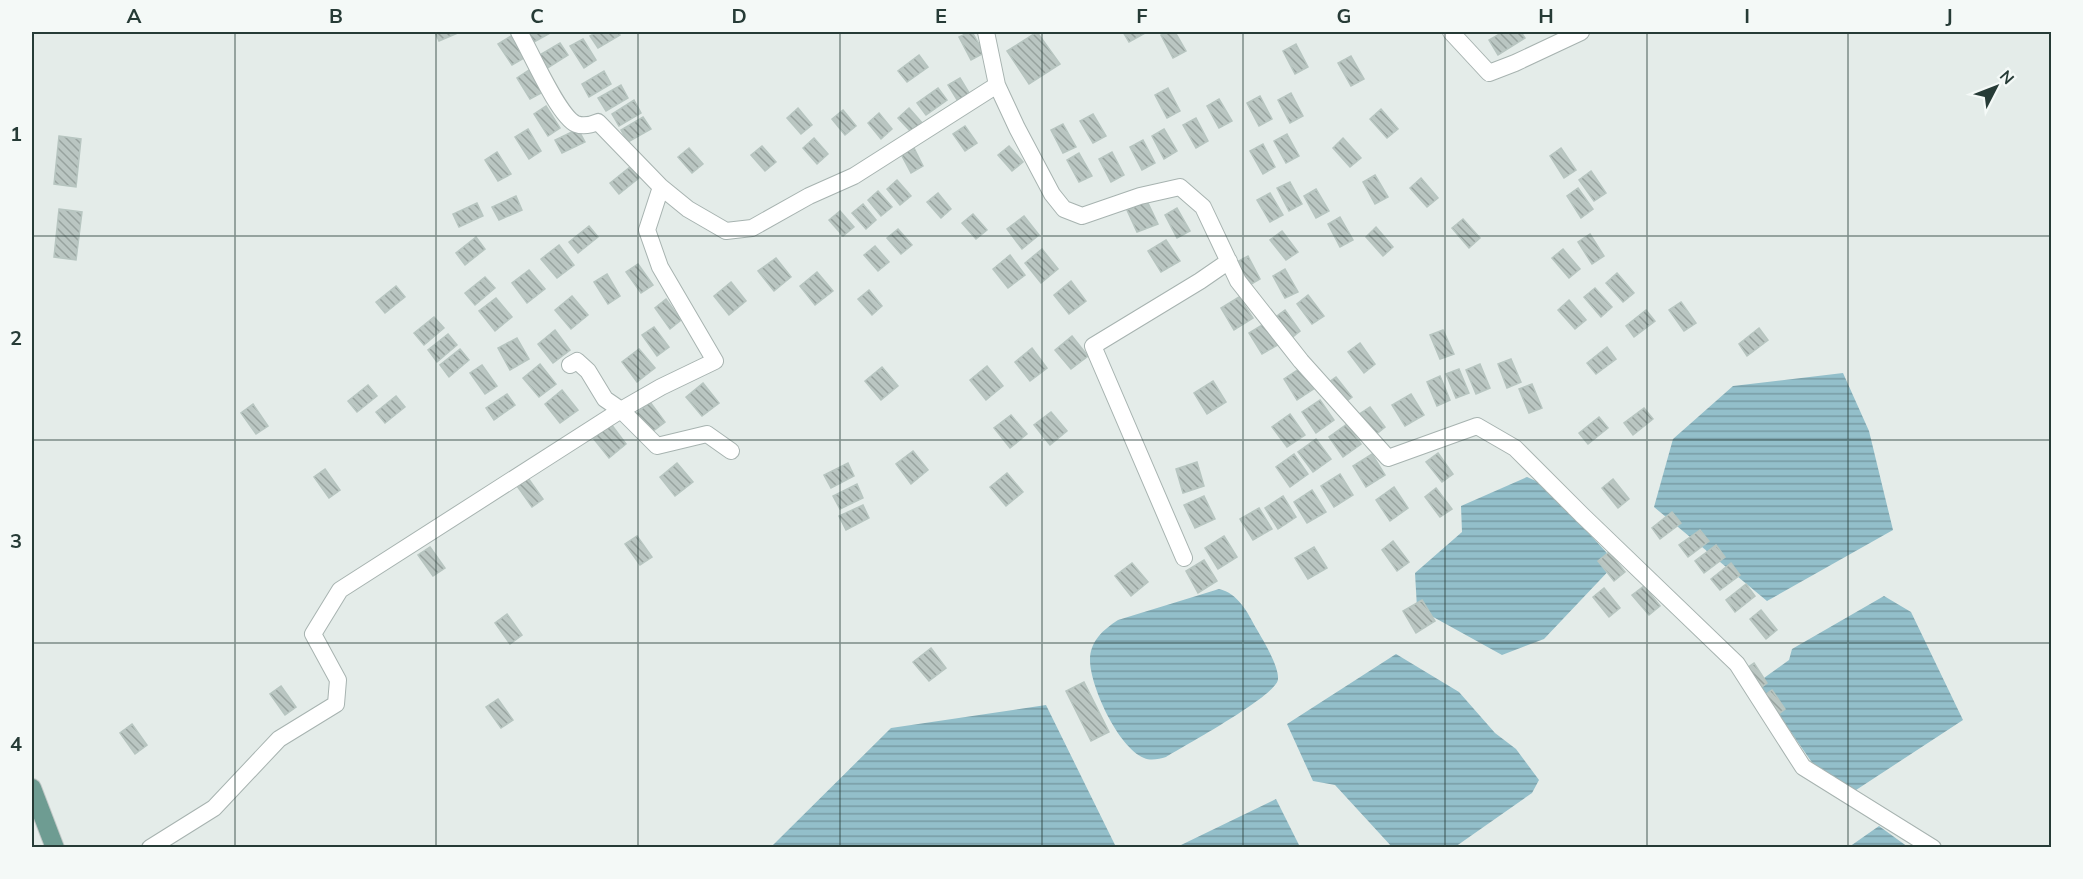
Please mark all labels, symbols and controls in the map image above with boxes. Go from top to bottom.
text: A [127,3,142,28]
text: B [329,3,343,28]
text: C [530,3,544,28]
text: D [731,3,747,28]
text: E [935,3,947,28]
text: F [1136,3,1148,28]
text: G [1337,3,1351,28]
text: H [1538,3,1554,28]
text: I [1744,3,1750,28]
text: J [1945,3,1953,28]
north arrow [1966,57,2026,117]
text: N [1996,66,2019,88]
text: 1 [10,121,22,146]
text: 2 [10,325,22,350]
text: 3 [10,528,22,553]
text: 4 [10,731,22,756]

